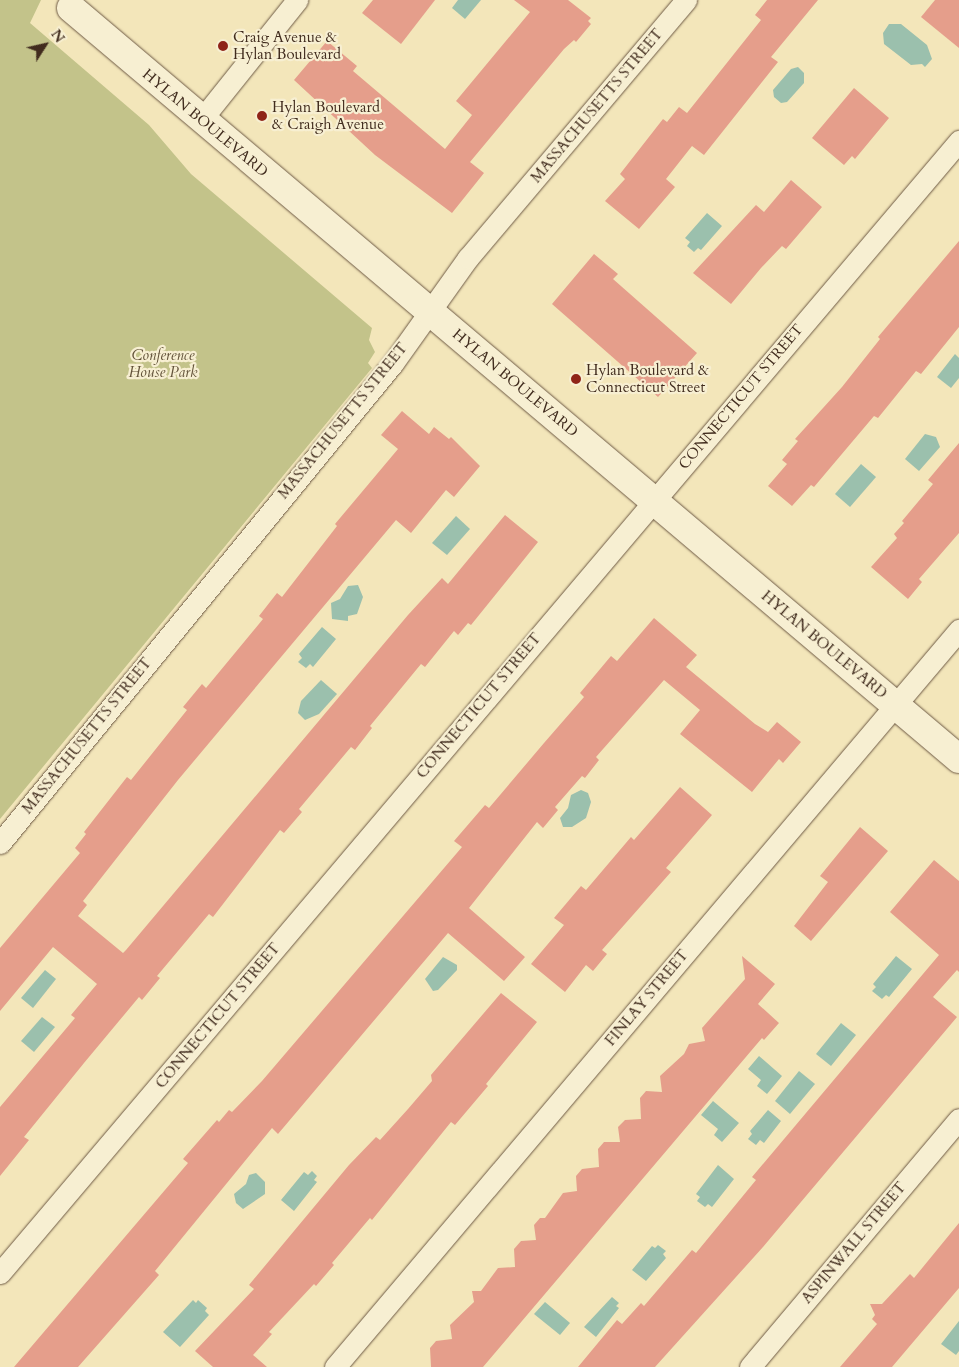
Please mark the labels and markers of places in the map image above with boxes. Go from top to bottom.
place label: Craig Avenue & Hylan Boulevard [233,28,341,63]
marker: Craig Avenue & Hylan Boulevard [217,40,229,52]
place label: Hylan Boulevard & Craigh Avenue [272,98,384,133]
marker: Hylan Boulevard & Craigh Avenue [256,110,268,122]
place label: Hylan Boulevard & Connecticut Street [586,361,709,396]
marker: Hylan Boulevard & Connecticut Street [570,373,582,385]

